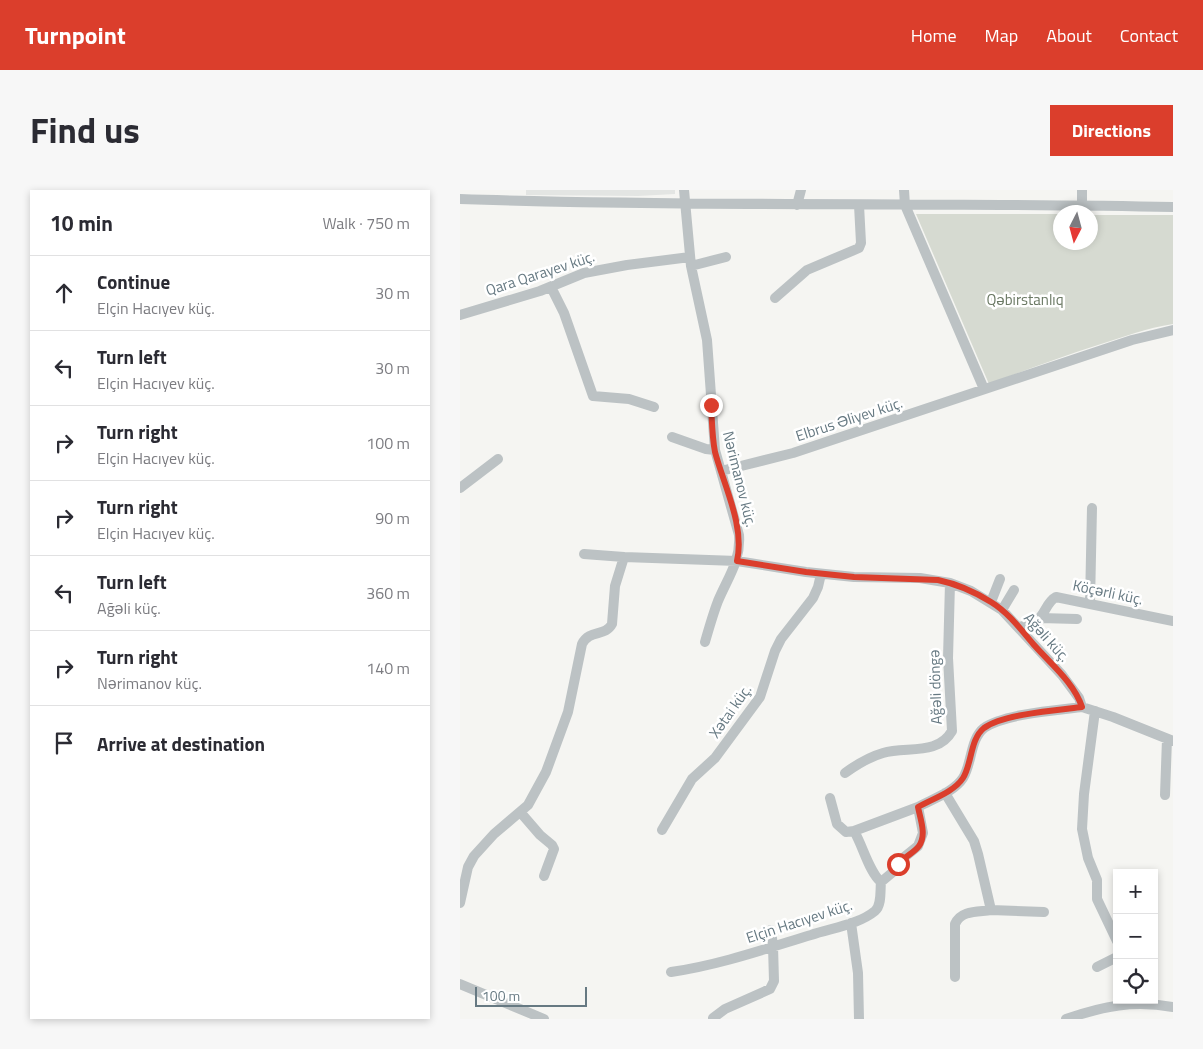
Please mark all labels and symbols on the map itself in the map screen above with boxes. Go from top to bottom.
north arrow [1053,205,1098,250]
street label: Qara Qarayev küç. [482,245,598,301]
park label: Qəbirstanlıq [986,288,1064,311]
street label: Elbrus Əliyev küç. [793,391,905,447]
route end [700,394,723,417]
street label: Nərimanov küç. [717,429,763,529]
street label: Köçərli küç. [1071,573,1145,611]
street label: Ağəli küç. [1018,607,1076,667]
street label: Ağəli döngə [922,649,948,725]
street label: Xətai küç. [703,679,757,743]
route start [887,853,910,876]
street label: Elçin Hacıyev küç. [743,893,855,949]
scale bar [475,984,588,1007]

